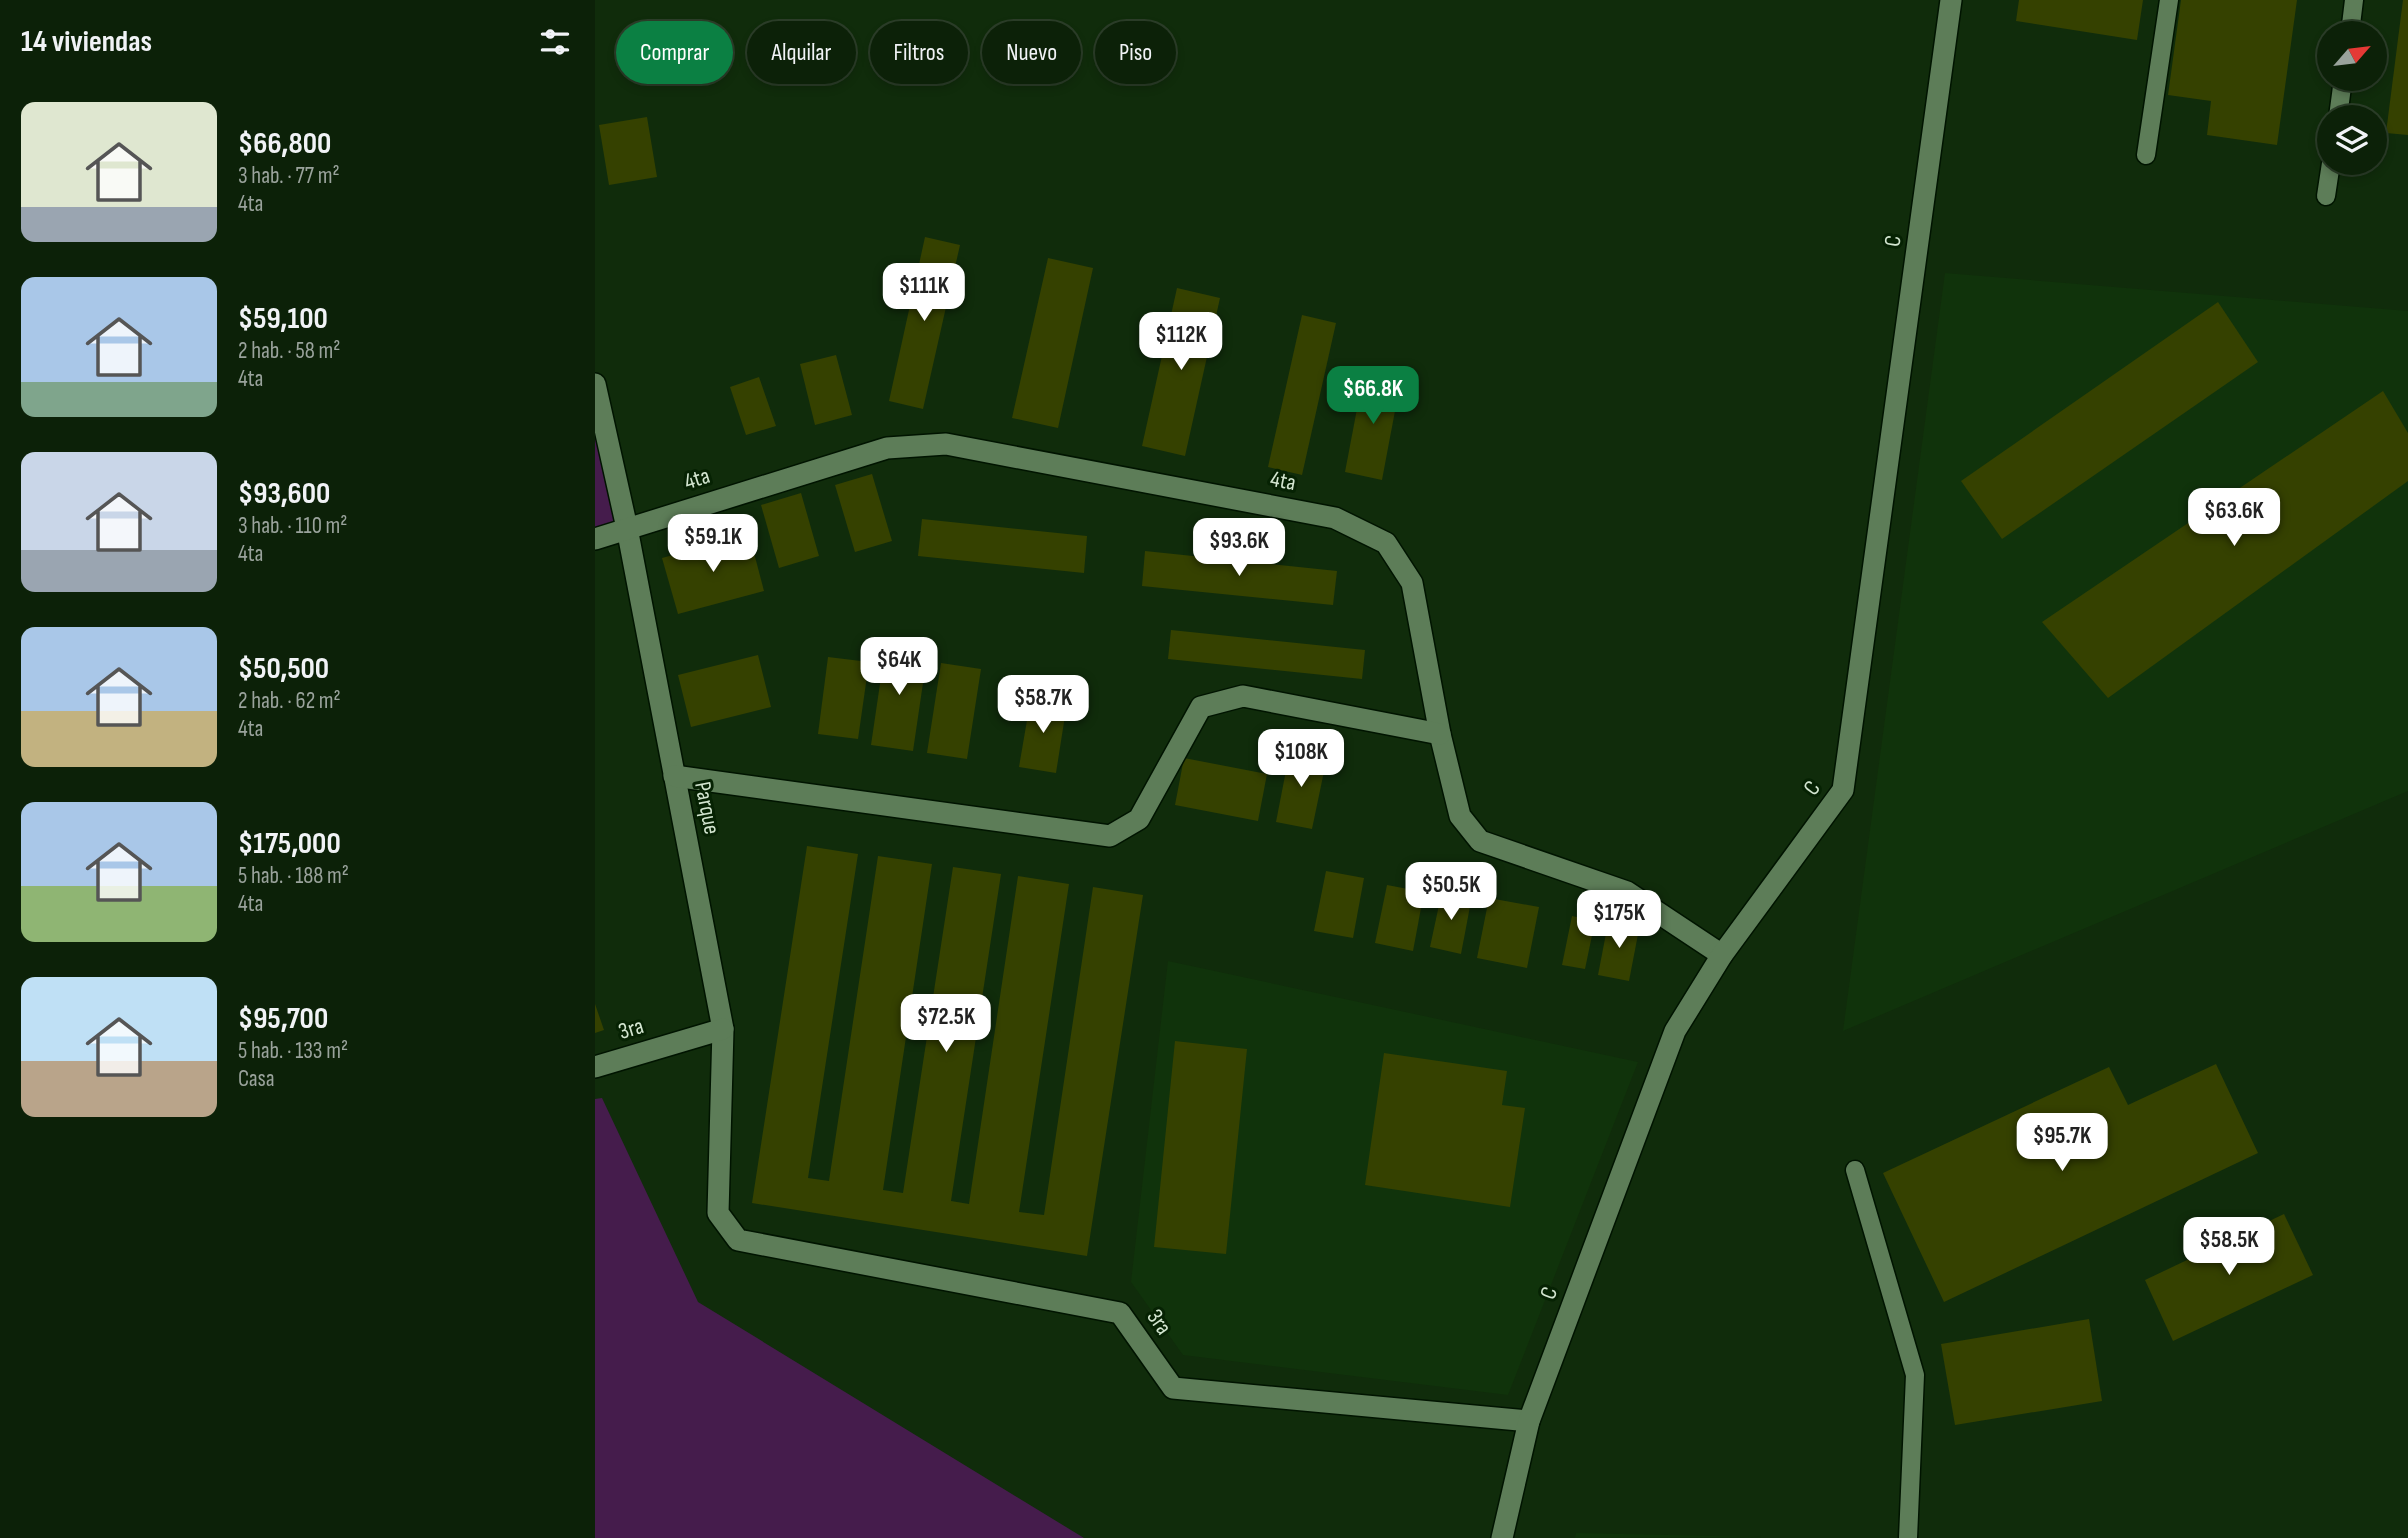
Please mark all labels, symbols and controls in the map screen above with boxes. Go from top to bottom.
chip: Comprar [616,21,733,84]
chip: Alquilar [747,21,856,84]
chip: Filtros [870,21,968,84]
chip: Nuevo [982,21,1081,84]
chip: Piso [1095,21,1176,84]
north arrow [2317,21,2387,91]
map controls [2317,21,2387,175]
icon: filters [536,23,574,61]
text: 14 viviendas [21,24,152,60]
button: layers [2317,105,2387,175]
text: $66,800 [238,126,331,162]
icon: home [77,130,161,214]
text: 3 hab. · 77 m² [238,162,340,190]
text: 4ta [238,190,263,218]
street label: C [1878,234,1908,248]
pin: $111K [875,264,973,323]
text: $111K [899,272,949,300]
text: $59,100 [238,301,328,337]
icon: home [77,305,161,389]
pin: $112K [1132,312,1230,372]
text: $112K [1155,321,1207,349]
text: 2 hab. · 58 m² [238,337,340,365]
text: 4ta [238,365,263,393]
pin: $66.8K [1316,366,1430,426]
text: $66.8K [1343,375,1403,403]
street label: 4ta [681,462,713,496]
street label: 4ta [1268,465,1298,497]
text: $93,600 [238,476,330,512]
icon: home [77,480,161,564]
pin: $63.6K [2177,489,2291,548]
text: $63.6K [2204,497,2264,525]
text: 3 hab. · 110 m² [238,512,348,540]
pin: $59.1K [656,514,770,574]
pin: $93.6K [1182,518,1296,578]
text: $59.1K [684,523,742,551]
text: $93.6K [1209,527,1269,555]
text: 4ta [238,540,263,568]
pin: $64K [858,638,940,697]
text: $64K [877,646,921,674]
text: $50,500 [238,651,329,687]
icon: home [77,655,161,739]
pin: $58.7K [986,676,1100,735]
text: $58.7K [1014,684,1072,712]
text: 2 hab. · 62 m² [238,687,341,715]
text: 4ta [238,715,263,743]
pin: $108K [1252,730,1350,789]
text: $108K [1274,738,1328,766]
street label: C [1797,775,1827,801]
street label: Parque [688,779,726,837]
text: $175,000 [238,826,341,862]
icon: home [77,830,161,914]
text: 5 hab. · 188 m² [238,862,349,890]
pin: $50.5K [1394,862,1508,922]
text: $50.5K [1422,871,1480,899]
text: 4ta [238,890,263,918]
pin: $175K [1570,890,1668,950]
text: $175K [1593,899,1645,927]
pin: $72.5K [889,995,1003,1054]
text: $95,700 [238,1001,328,1037]
text: $72.5K [917,1003,975,1031]
icon: home [77,1005,161,1089]
street label: 3ra [615,1012,647,1046]
text: 5 hab. · 133 m² [238,1037,348,1065]
text: Casa [238,1065,275,1093]
pin: $95.7K [2005,1114,2119,1173]
text: $95.7K [2033,1122,2091,1150]
pin: $58.5K [2172,1218,2286,1277]
text: $58.5K [2199,1226,2259,1254]
street label: C [1534,1283,1564,1303]
street label: 3ra [1140,1304,1178,1340]

